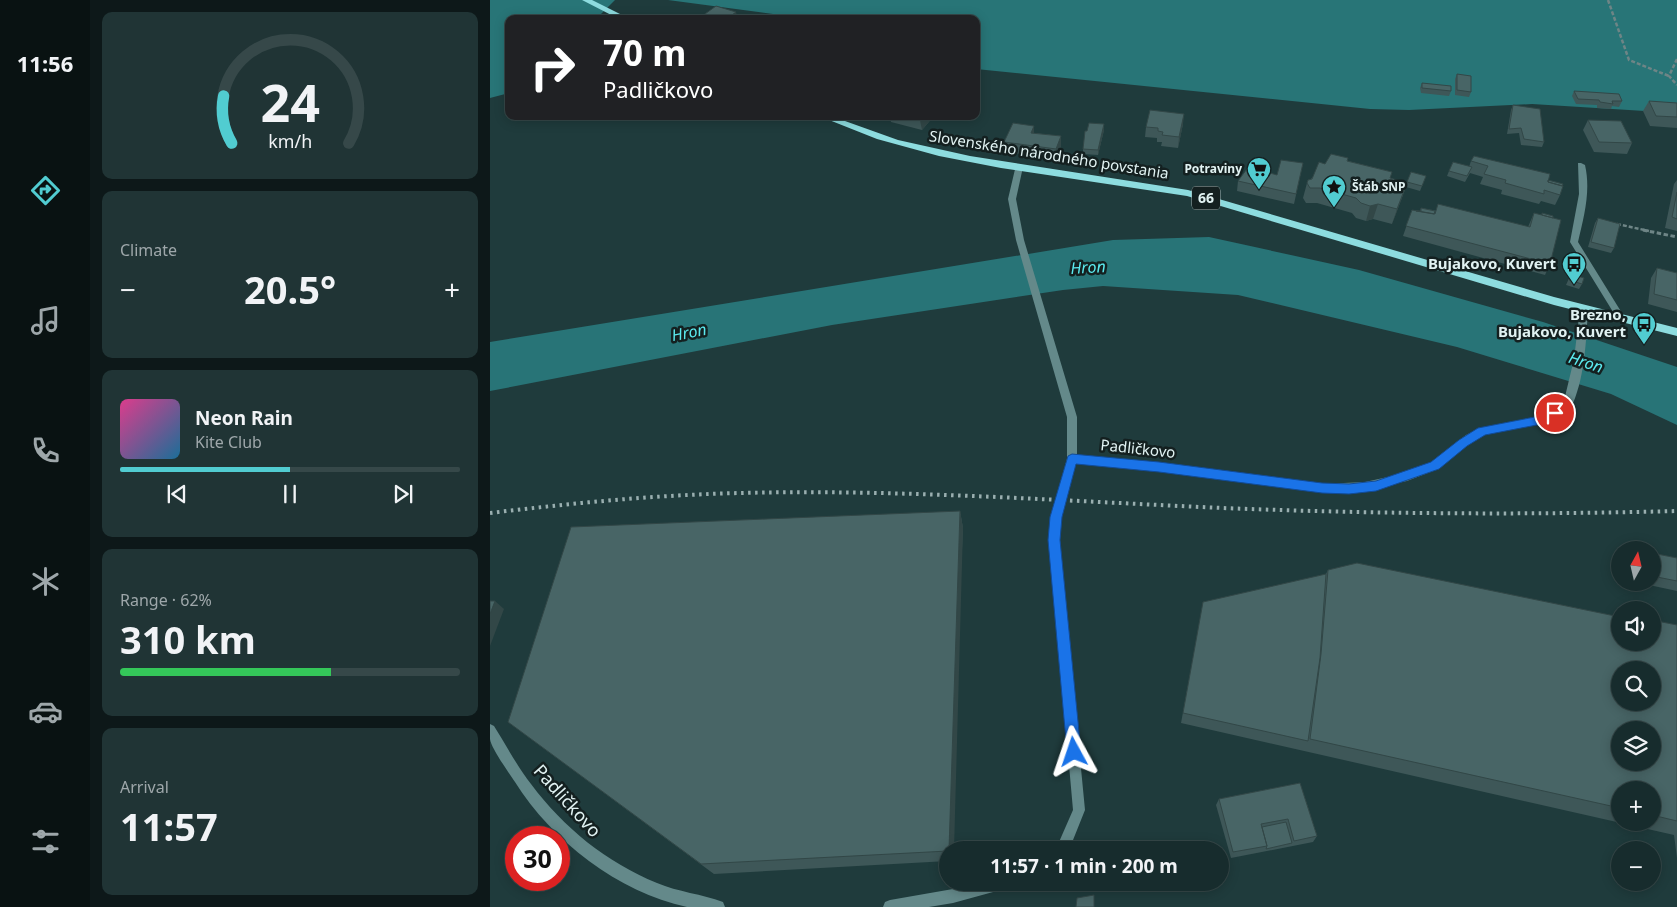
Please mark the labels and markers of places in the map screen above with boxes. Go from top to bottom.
supermarket icon: Potraviny [1246,156,1272,190]
place label: Potraviny [1184,160,1242,177]
place icon: Štáb SNP [1321,174,1347,208]
place label: Štáb SNP [1352,178,1406,195]
bus stop icon: Bujakovo, Kuvert [1561,251,1587,285]
place label: Bujakovo, Kuvert [1428,253,1556,273]
place label: Brezno, Bujakovo, Kuvert [1498,304,1626,341]
bus stop icon: Brezno, Bujakovo, Kuvert [1631,311,1657,345]
pin [1534,392,1576,434]

